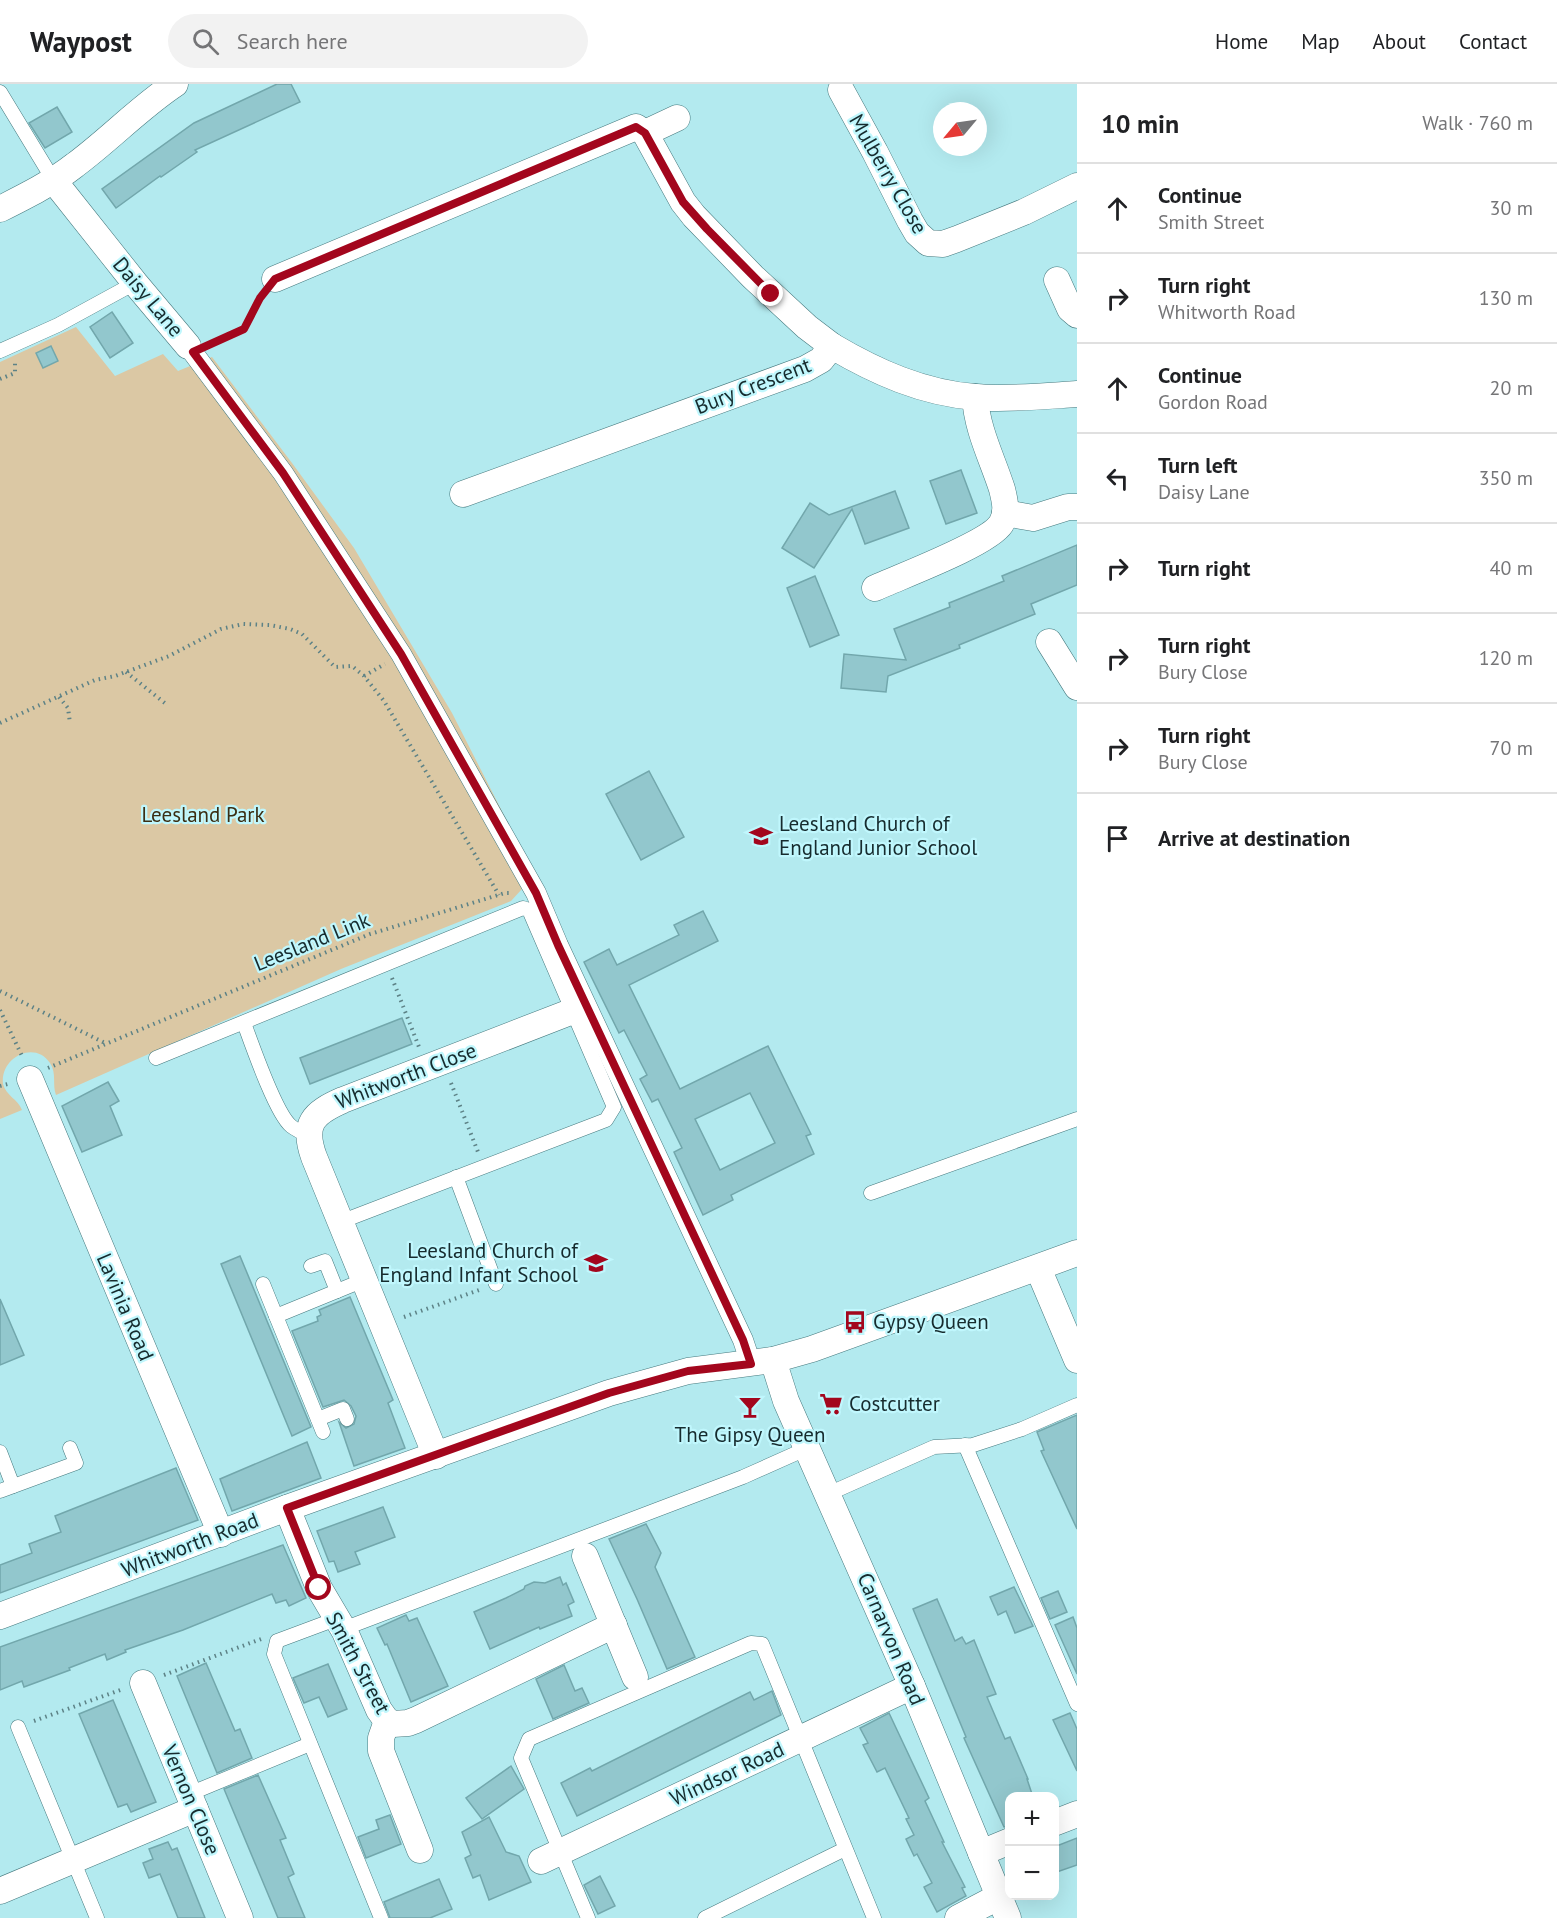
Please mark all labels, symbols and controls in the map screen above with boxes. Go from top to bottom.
search box [168,14,588,68]
text: Waypost [30,23,132,60]
icon: search [189,25,222,58]
text: Search here [237,27,348,55]
text: Home [1215,28,1268,55]
text: Map [1301,28,1340,55]
text: About [1373,28,1426,55]
text: Contact [1459,28,1527,55]
north arrow [933,102,987,156]
text: 10 min [1101,107,1179,140]
street label: Mulberry Close [843,109,934,238]
text: Walk · 760 m [1422,110,1533,136]
text: Continue [1158,181,1242,209]
icon: ahead [1101,192,1134,225]
text: 30 m [1490,195,1533,221]
text: Smith Street [1158,209,1264,235]
street label: Daisy Lane [107,251,190,342]
text: Turn right [1158,271,1250,299]
route end [757,280,783,306]
icon: right [1101,282,1134,315]
text: 130 m [1479,285,1533,311]
text: Whitworth Road [1158,299,1296,325]
street label: Bury Crescent [691,351,815,420]
text: Continue [1158,361,1242,389]
icon: ahead [1101,372,1134,405]
text: 20 m [1490,375,1533,401]
text: Gordon Road [1158,389,1268,415]
text: Turn left [1158,451,1238,479]
icon: left [1101,462,1134,495]
text: 350 m [1479,465,1533,491]
text: Daisy Lane [1158,479,1250,505]
icon: right [1101,552,1134,585]
text: Turn right [1158,554,1250,582]
text: 40 m [1490,555,1533,581]
text: Turn right [1158,631,1250,659]
icon: right [1101,642,1134,675]
text: 120 m [1479,645,1533,671]
text: Bury Close [1158,659,1248,685]
text: Turn right [1158,721,1250,749]
icon: right [1101,732,1134,765]
text: 70 m [1490,735,1533,761]
text: Bury Close [1158,749,1248,775]
park label: Leesland Park [141,801,265,828]
place label: Leesland Church of England Junior School [779,810,977,861]
icon: arrive [1101,822,1134,855]
school or university icon: Leesland Church of England Junior School [748,823,774,849]
text: Arrive at destination [1158,824,1350,852]
street label: Leesland Link [250,906,374,977]
street label: Whitworth Close [331,1036,480,1115]
place label: Leesland Church of England Infant School [379,1237,579,1288]
street label: Lavinia Road [91,1249,160,1365]
school or university icon: Leesland Church of England Infant School [583,1250,609,1276]
place label: Gypsy Queen [873,1308,989,1335]
bus stop icon: Gypsy Queen [842,1309,868,1335]
place label: Costcutter [849,1390,940,1417]
supermarket icon: Costcutter [818,1391,844,1417]
bar icon: The Gipsy Queen [737,1394,763,1420]
place label: The Gipsy Queen [674,1421,826,1448]
street label: Whitworth Road [118,1506,262,1583]
street label: Carnarvon Road [851,1569,931,1709]
route start [305,1574,331,1600]
street label: Smith Street [320,1607,397,1718]
street label: Windsor Road [665,1735,788,1812]
street label: Vernon Close [156,1740,227,1859]
map controls [1005,1792,1059,1900]
button: + [1005,1792,1059,1846]
button: − [1005,1846,1059,1900]

